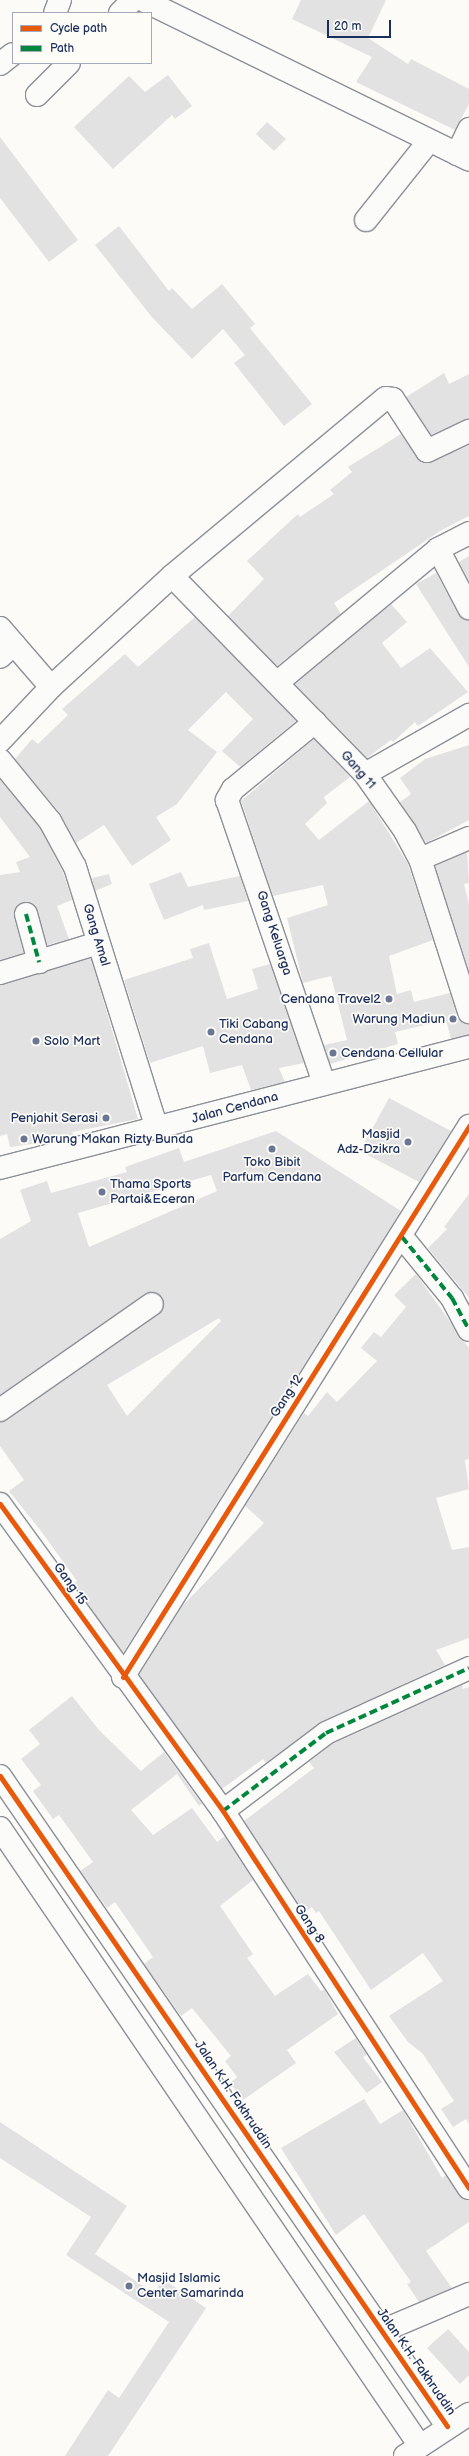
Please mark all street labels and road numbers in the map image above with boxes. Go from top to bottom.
street label: Gang 11 [337,748,379,792]
street label: Gang Keluarga [253,889,295,977]
street label: Gang Amal [79,902,113,968]
street label: Jalan Cendana [190,1089,280,1127]
street label: Gang 12 [267,1372,307,1420]
street label: Gang 15 [50,1560,90,1608]
street label: Gang 8 [291,1902,327,1946]
street label: Jalan K.H. Fakhruddin [191,2038,275,2152]
street label: Jalan K.H. Fakhruddin [373,2306,459,2418]

